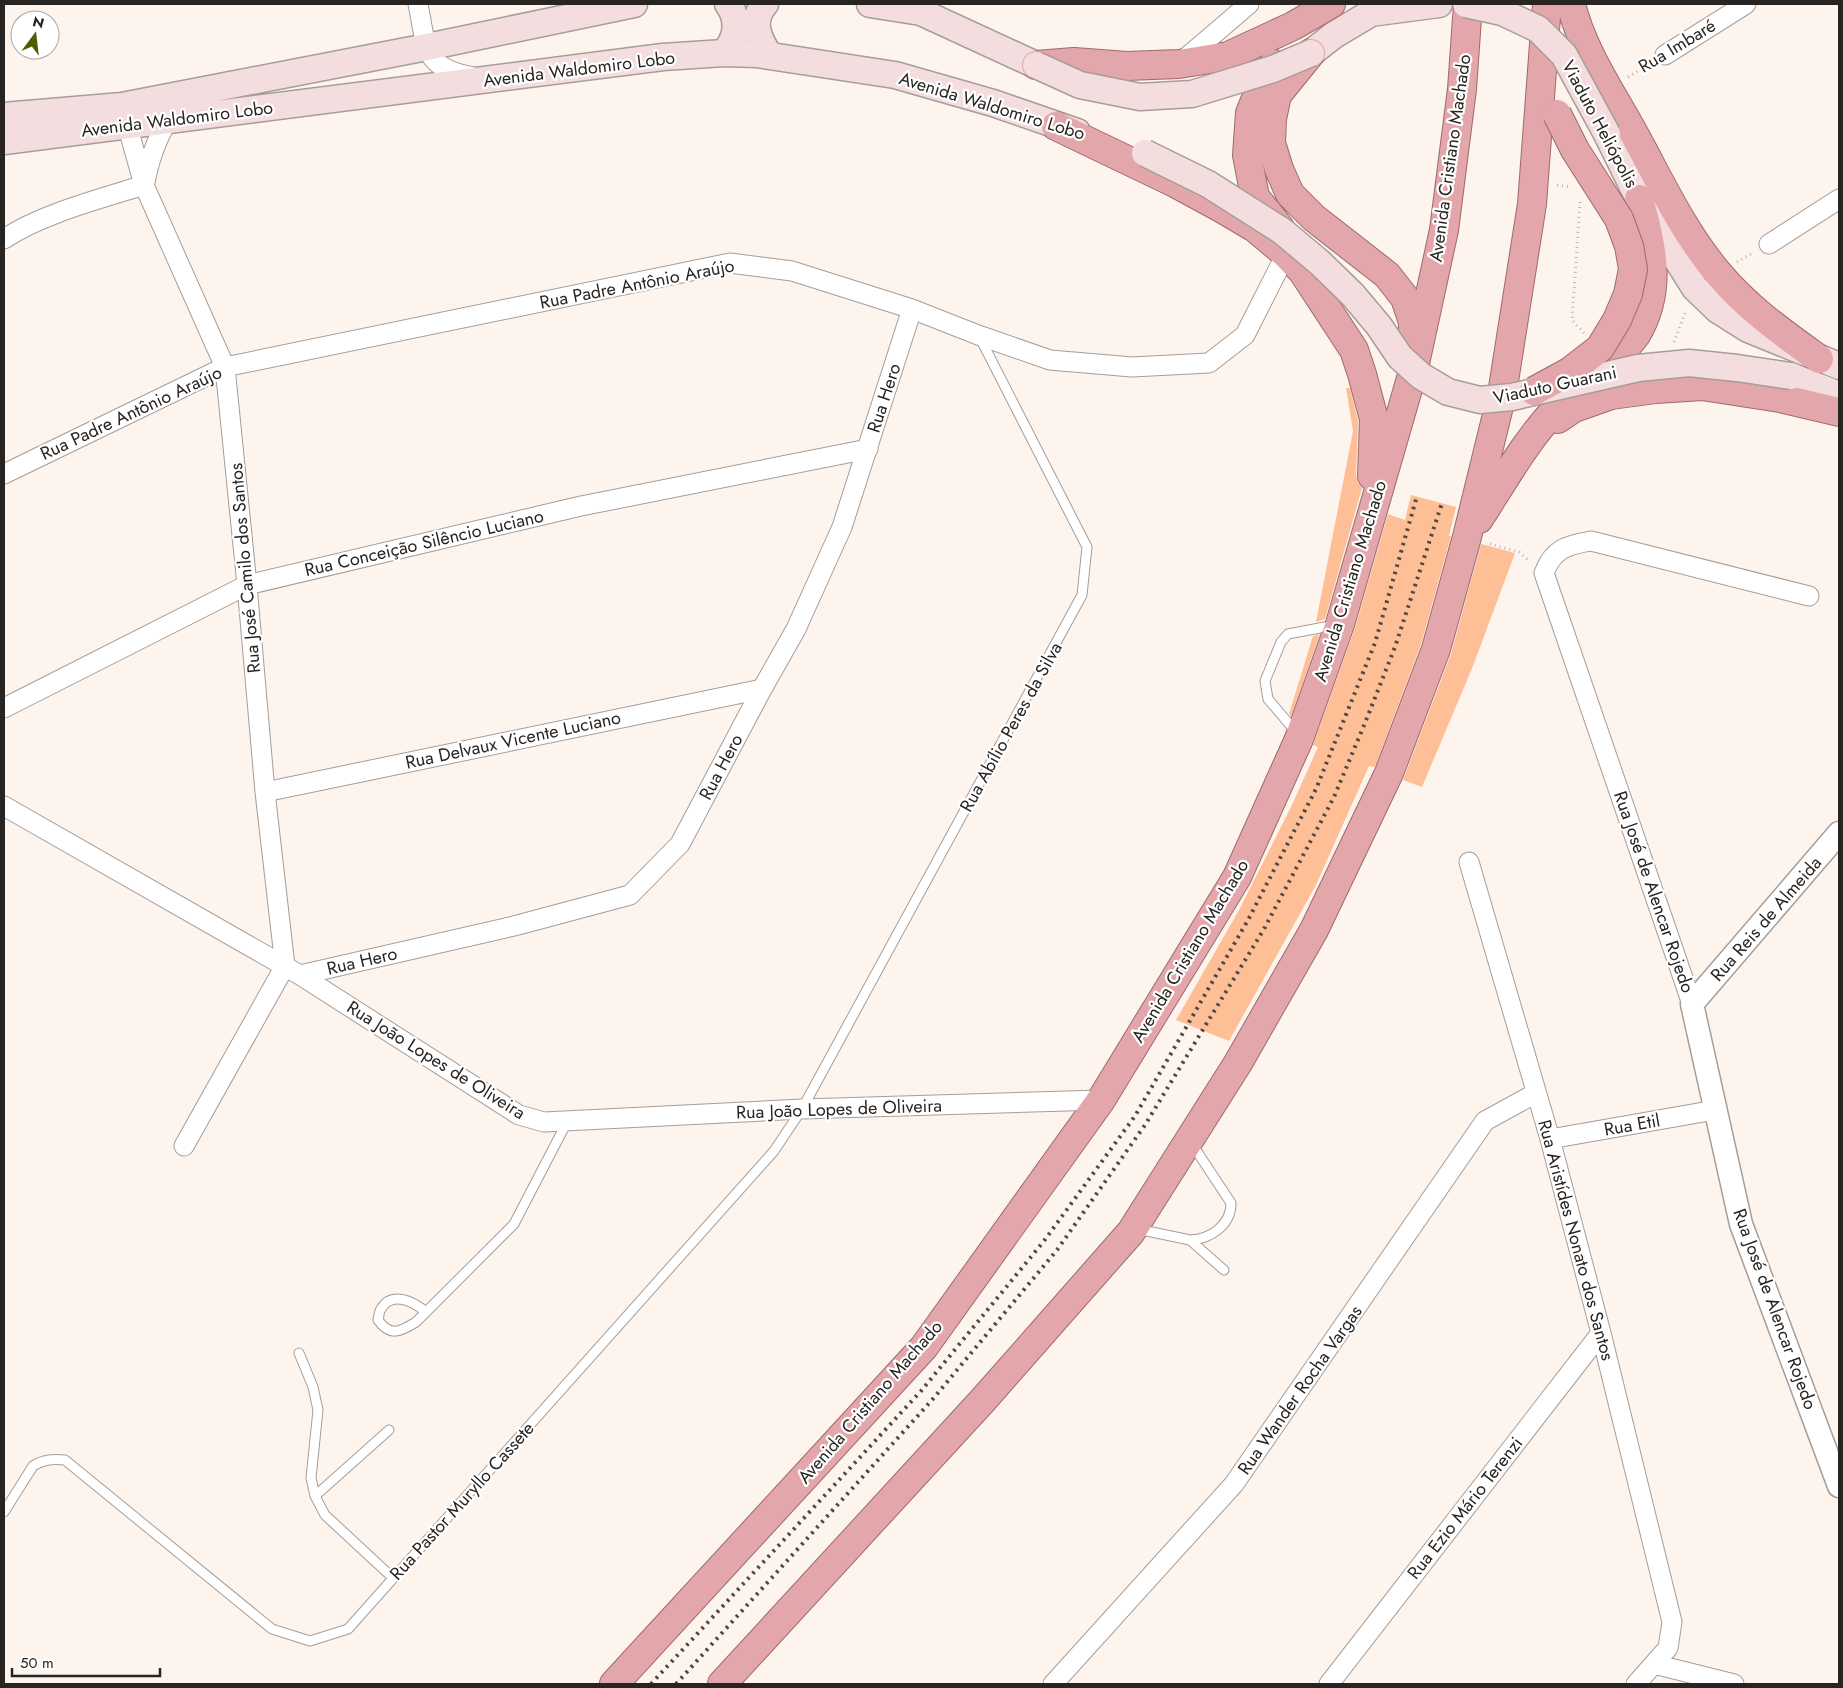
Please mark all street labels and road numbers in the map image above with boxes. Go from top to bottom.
street label: Rua Imbaré [1633,13,1721,79]
street label: Avenida Waldomiro Lobo [482,44,677,94]
street label: Avenida Cristiano Machado [1423,52,1477,263]
street label: Viaduto Heliópolis [1555,55,1645,193]
street label: Avenida Waldomiro Lobo [896,65,1088,147]
street label: Avenida Waldomiro Lobo [80,94,275,144]
street label: Rua Padre Antônio Araújo [537,252,737,316]
street label: Rua Padre Antônio Araújo [36,359,226,467]
street label: Viaduto Guarani [1491,359,1619,411]
street label: Rua Hero [861,360,907,436]
street label: Rua José Camilo dos Santos [223,462,267,674]
street label: Avenida Cristiano Machado [1307,477,1393,685]
street label: Rua Conceição Silêncio Luciano [302,503,546,583]
street label: Rua Abílio Peres da Silva [953,637,1069,817]
street label: Rua Delvaux Vicente Luciano [403,704,623,776]
street label: Rua Hero [693,729,749,805]
street label: Rua José de Alencar Rojedo [1607,788,1701,997]
street label: Rua Reis de Almeida [1704,851,1828,987]
street label: Avenida Cristiano Machado [1125,855,1255,1047]
street label: Rua Hero [324,940,400,982]
street label: Rua João Lopes de Oliveira [342,994,530,1126]
street label: Rua João Lopes de Oliveira [735,1092,943,1126]
street label: Rua Etil [1602,1107,1662,1143]
street label: Rua Aristídes Nonato dos Santos [1531,1117,1621,1363]
street label: Rua José de Alencar Rojedo [1727,1205,1824,1413]
street label: Rua Wander Rocha Vargas [1232,1300,1368,1480]
street label: Avenida Cristiano Machado [792,1314,949,1489]
street label: Rua Pastor Muryllo Cassete [384,1416,540,1586]
street label: Rua Ezio Mário Terenzi [1401,1431,1529,1585]

